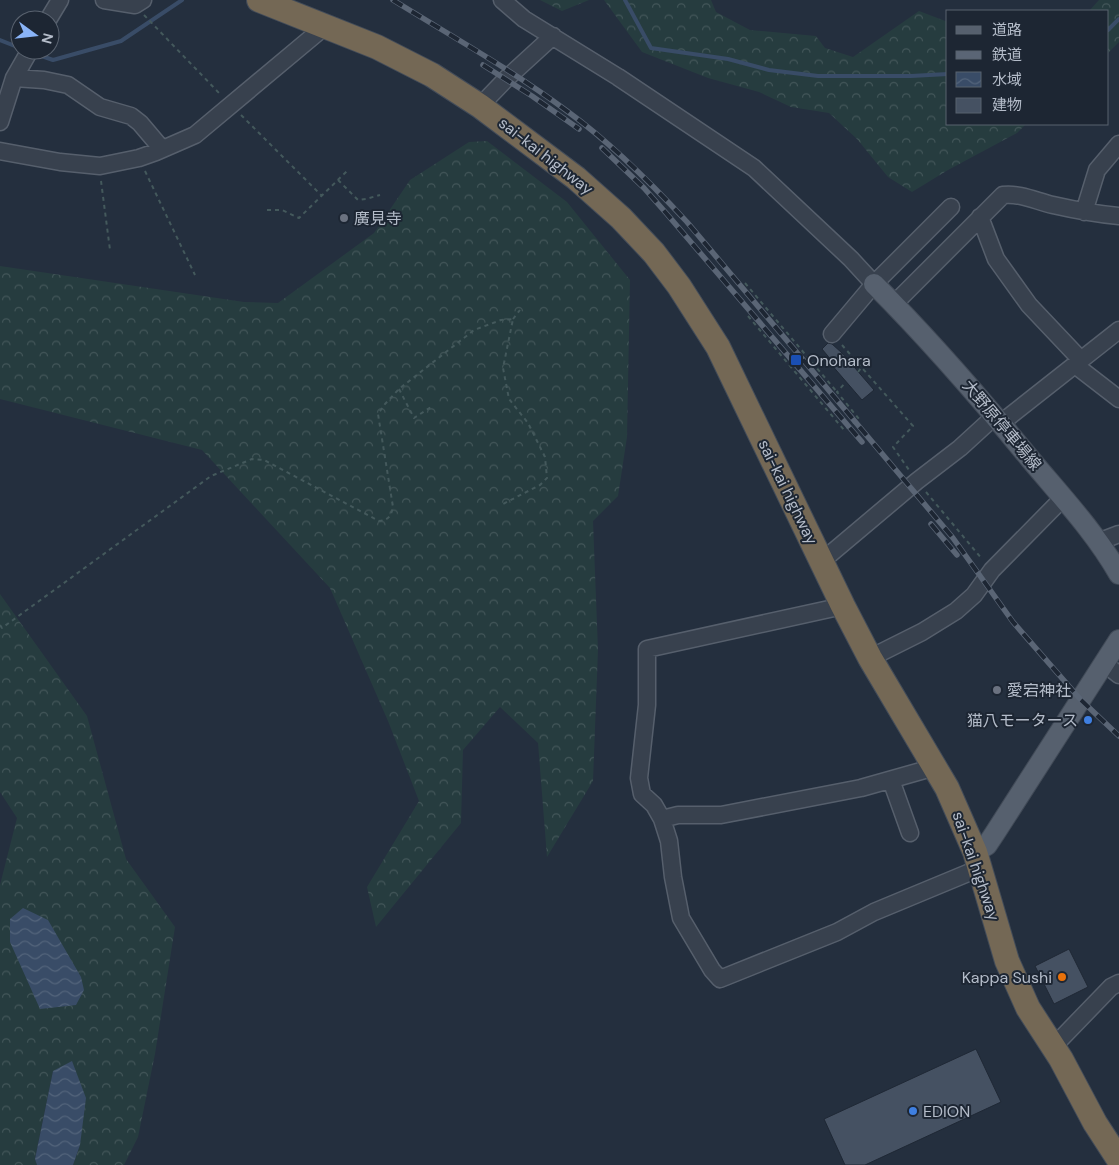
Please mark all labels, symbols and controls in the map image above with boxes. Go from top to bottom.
north arrow [10,10,60,60]
legend [946,10,1109,125]
text: 道路 [992,20,1022,40]
text: N [38,31,58,46]
text: 鉄道 [992,45,1022,65]
text: 水域 [992,70,1022,90]
text: 建物 [992,95,1022,115]
street label: sai-kai highway [494,112,598,200]
place label: 廣見寺 [354,208,402,229]
marker: 廣見寺 [338,212,350,224]
place label: Onohara [807,350,871,371]
marker: Onohara [789,353,803,367]
street label: 大野原停車場線 [958,375,1046,475]
street label: sai-kai highway [753,436,823,548]
place label: 愛宕神社 [1007,680,1071,701]
marker: 愛宕神社 [991,684,1003,696]
place label: 猫八モータース [967,710,1078,731]
marker: 猫八モータース [1082,714,1094,726]
street label: sai-kai highway [947,808,1005,924]
place label: Kappa Sushi [962,967,1052,988]
marker: Kappa Sushi [1056,971,1068,983]
place label: EDION [923,1101,970,1122]
marker: EDION [907,1105,919,1117]

